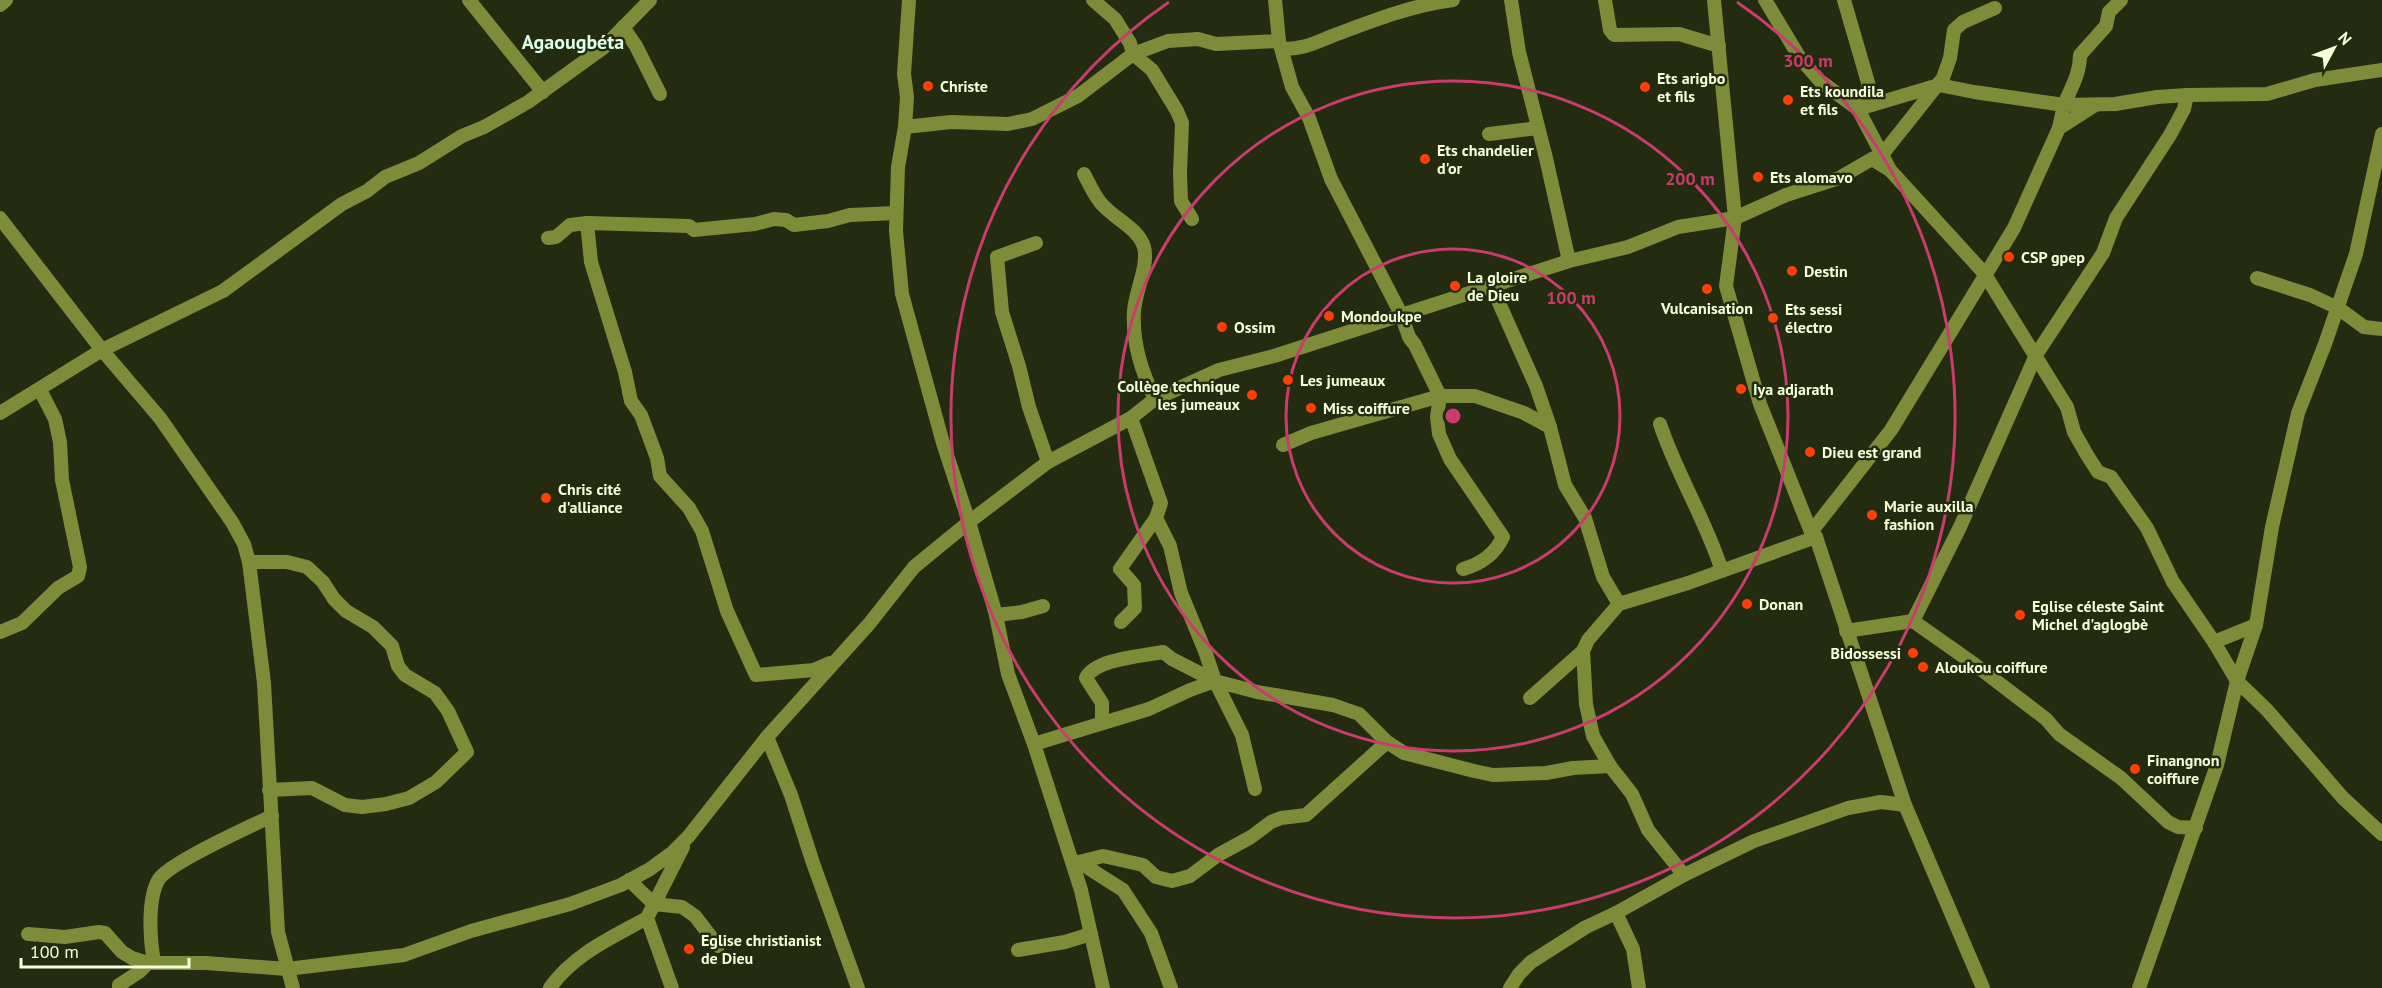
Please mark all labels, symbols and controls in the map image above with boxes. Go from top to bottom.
north arrow [2304,18,2364,78]
text: N [2334,28,2356,49]
district label: Agaougbéta [522,29,624,55]
text: 300 m [1783,49,1833,72]
place label: Ets arigbo et fils [1657,68,1726,106]
place label: Christe [940,76,988,96]
marker: Christe [921,79,935,93]
marker: Ets arigbo et fils [1638,80,1652,94]
place label: Ets koundila et fils [1800,81,1884,119]
marker: Ets koundila et fils [1781,93,1795,107]
place label: Ets chandelier d'or [1437,140,1534,178]
marker: Ets chandelier d'or [1418,152,1432,166]
text: 200 m [1665,167,1715,190]
place label: Ets alomavo [1770,167,1853,187]
marker: Ets alomavo [1751,170,1765,184]
place label: CSP gpep [2021,247,2085,267]
marker: CSP gpep [2002,250,2016,264]
place label: Destin [1804,261,1848,281]
marker: Destin [1785,264,1799,278]
place label: La gloire de Dieu [1467,267,1527,305]
marker: La gloire de Dieu [1448,279,1462,293]
marker: Vulcanisation [1700,282,1714,296]
text: 100 m [1546,286,1596,309]
place label: Vulcanisation [1660,298,1753,318]
place label: Ets sessi électro [1785,299,1842,337]
place label: Mondoukpe [1341,306,1422,326]
marker: Mondoukpe [1322,309,1336,323]
marker: Ets sessi électro [1766,311,1780,325]
place label: Ossim [1234,317,1276,337]
marker: Ossim [1215,320,1229,334]
place label: Les jumeaux [1300,370,1386,390]
marker: Les jumeaux [1281,373,1295,387]
place label: Collège technique les jumeaux [1117,376,1241,414]
place label: Iya adjarath [1753,379,1834,399]
marker: Iya adjarath [1734,382,1748,396]
marker: Collège technique les jumeaux [1245,388,1259,402]
place label: Miss coiffure [1323,398,1410,418]
marker: Miss coiffure [1304,401,1318,415]
centre of rings [1443,406,1463,426]
place label: Dieu est grand [1822,442,1921,462]
marker: Dieu est grand [1803,445,1817,459]
place label: Chris cité d'alliance [558,479,623,517]
marker: Chris cité d'alliance [539,491,553,505]
place label: Marie auxilla fashion [1884,496,1973,534]
marker: Marie auxilla fashion [1865,508,1879,522]
place label: Donan [1759,594,1803,614]
place label: Eglise céleste Saint Michel d'aglogbè [2032,596,2164,634]
marker: Donan [1740,597,1754,611]
marker: Eglise céleste Saint Michel d'aglogbè [2013,608,2027,622]
place label: Bidossessi [1831,643,1901,663]
marker: Bidossessi [1906,646,1920,660]
place label: Aloukou coiffure [1935,657,2048,677]
marker: Aloukou coiffure [1916,660,1930,674]
place label: Finangnon coiffure [2147,750,2219,788]
marker: Finangnon coiffure [2128,762,2142,776]
place label: Eglise christianist de Dieu [701,930,822,968]
scale bar [21,931,189,969]
text: 100 m [30,940,79,963]
marker: Eglise christianist de Dieu [682,942,696,956]

